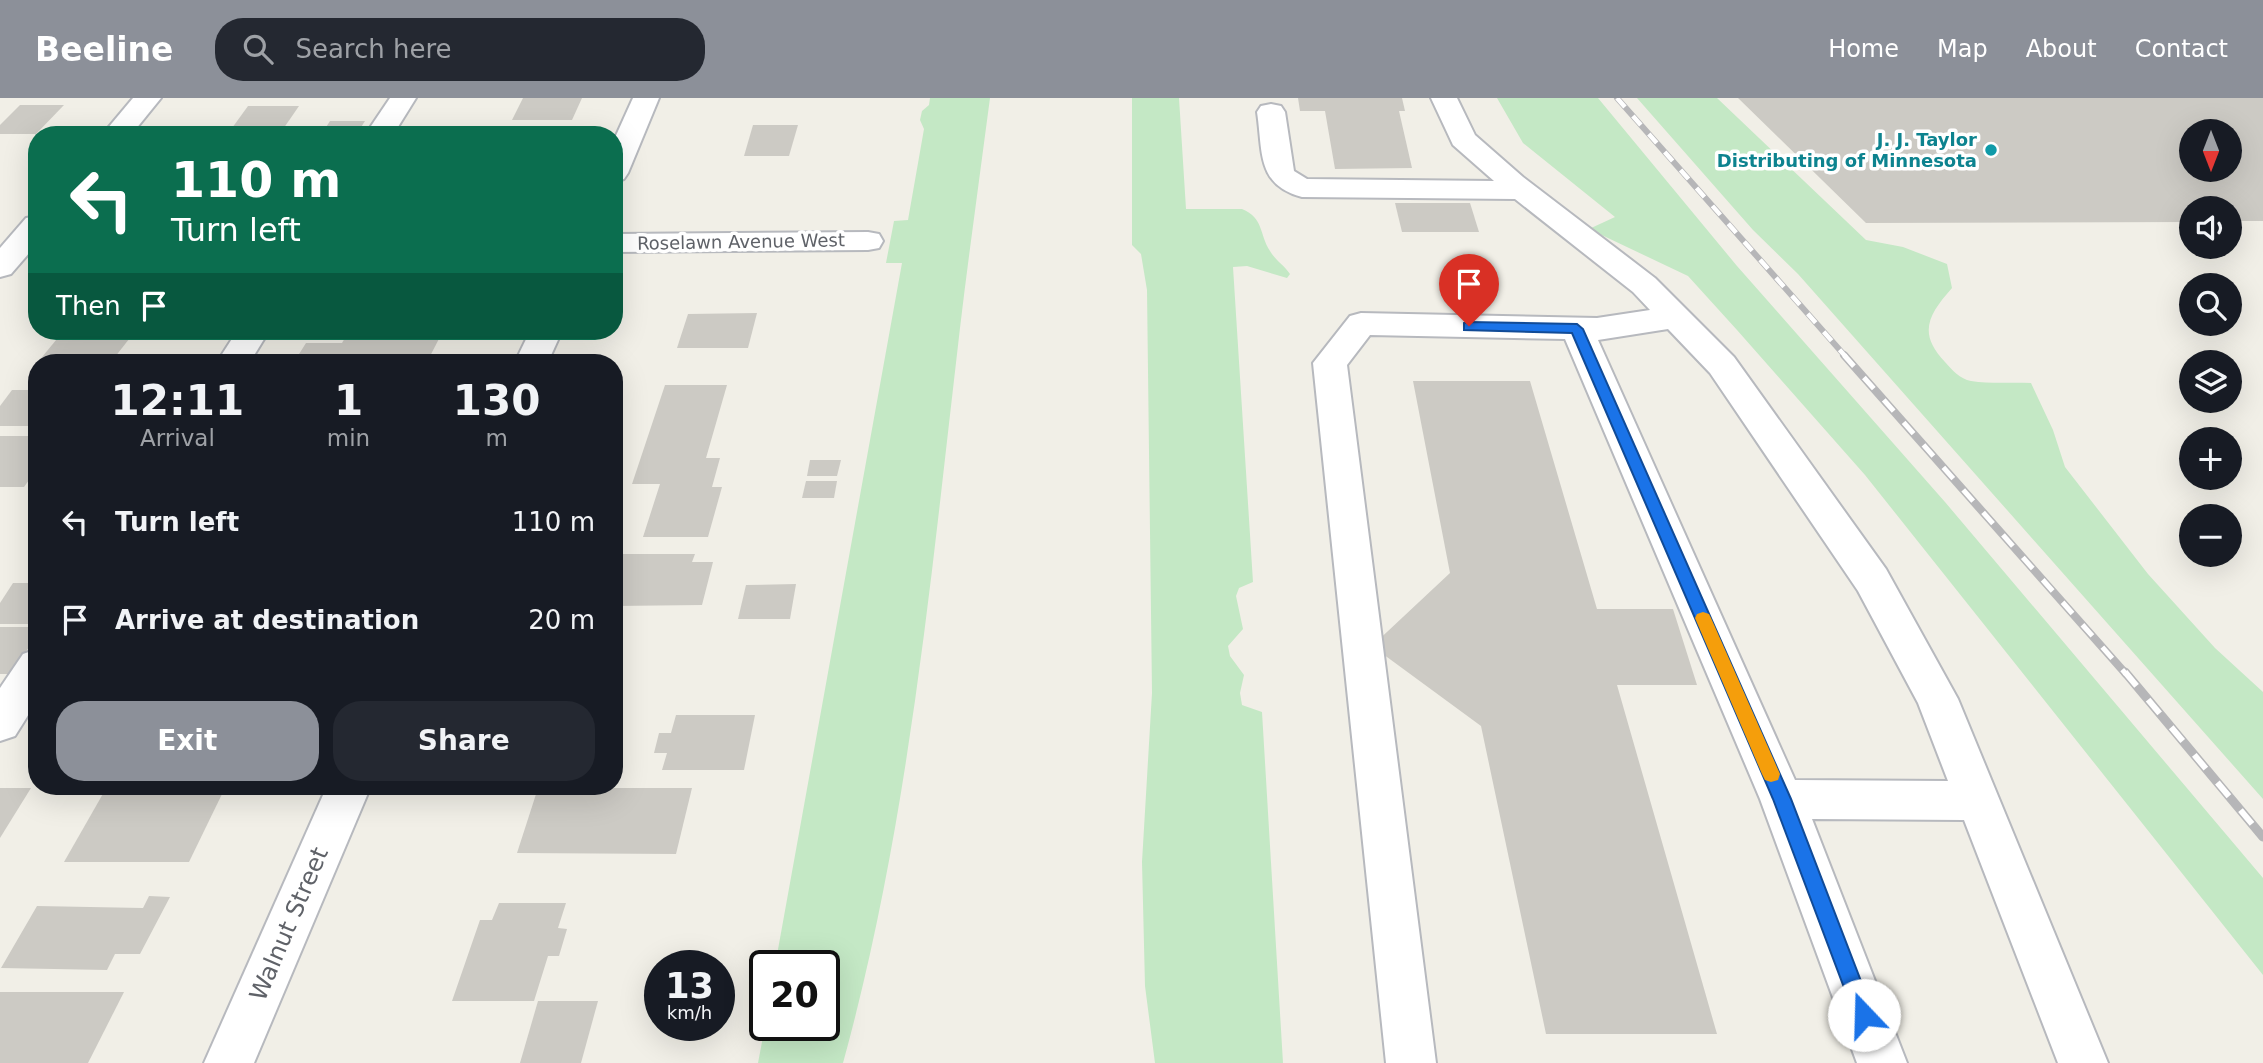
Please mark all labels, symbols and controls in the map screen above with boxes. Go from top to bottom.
search box [215,18,705,81]
text: Beeline [35,30,173,69]
icon: search [239,30,277,68]
text: Search here [295,34,452,64]
text: Home [1828,35,1899,63]
text: Map [1937,35,1988,63]
text: About [2026,35,2097,63]
text: Contact [2135,35,2228,63]
north arrow [2179,119,2242,182]
map controls [2179,119,2242,567]
place label: J. J. Taylor Distributing of Minnesota [1717,129,1977,171]
marker: J. J. Taylor Distributing of Minnesota [1983,142,1999,158]
text: 110 m [171,152,341,209]
icon: left [56,154,147,245]
button: sound [2179,196,2242,259]
text: Turn left [171,211,301,249]
street label: Roselawn Avenue West [637,229,845,254]
pin [1439,254,1499,326]
icon: arrive [1450,265,1488,303]
button: search [2179,273,2242,336]
icon: arrive [135,287,173,325]
text: Then [56,291,121,321]
button: layers [2179,350,2242,413]
text: 12:11 [111,376,244,425]
text: 1 [334,376,363,425]
text: 130 [453,376,540,425]
text: Arrival [140,425,215,451]
text: min [327,425,370,451]
text: m [485,425,508,451]
button: + [2179,427,2242,490]
icon: left [56,503,94,541]
button: − [2179,504,2242,567]
text: Turn left [115,507,239,537]
text: 110 m [512,507,595,537]
icon: arrive [56,601,94,639]
text: Arrive at destination [115,605,419,635]
text: 20 m [528,605,595,635]
button: Exit [56,701,319,781]
button: Share [333,701,595,781]
street label: Walnut Street [244,843,334,1005]
speed limit sign: 20 [749,950,840,1041]
text: 13 [665,966,714,1006]
position arrow [1827,978,1901,1052]
text: km/h [667,1002,712,1023]

